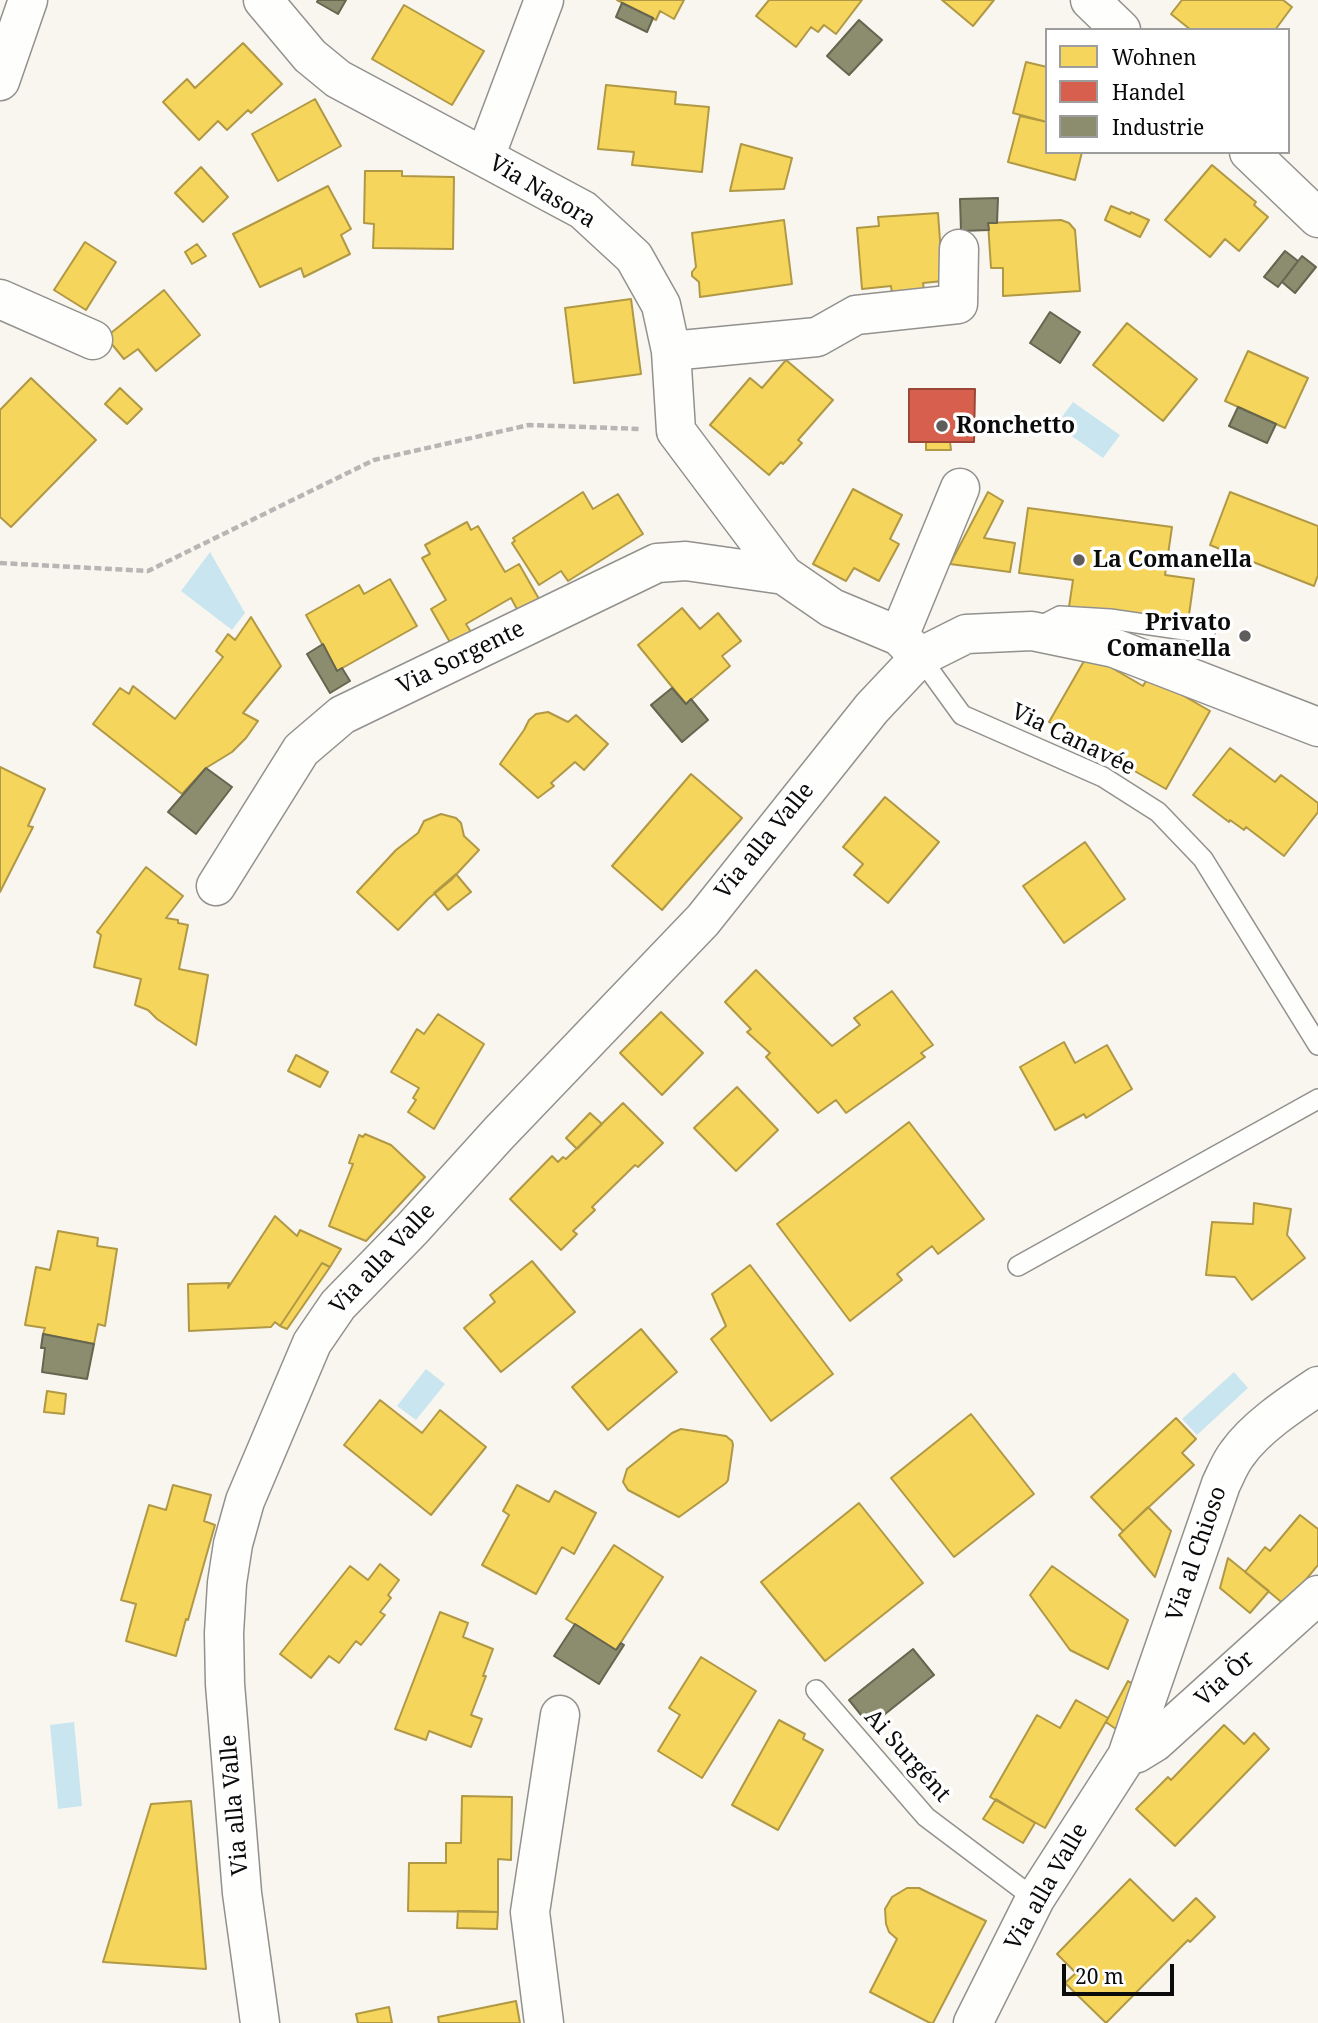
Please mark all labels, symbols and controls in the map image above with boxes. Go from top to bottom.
legend [1045,28,1290,154]
text: Wohnen [1112,43,1197,71]
text: Handel [1112,78,1185,106]
text: Industrie [1112,113,1204,141]
street label: Via Nasora [484,149,600,235]
place label: Ronchetto [956,412,1075,440]
marker: Ronchetto [934,418,950,434]
place label: La Comanella [1093,546,1252,574]
marker: La Comanella [1071,552,1087,568]
place label: Privato Comanella [1107,609,1231,663]
street label: Via Sorgente [393,615,529,701]
marker: Privato Comanella [1237,628,1253,644]
street label: Via Canavée [1006,698,1140,782]
street label: Via alla Valle [710,777,820,905]
street label: Via alla Valle [325,1198,441,1320]
street label: Via al Chioso [1161,1483,1233,1625]
street label: Via Ör [1190,1645,1260,1713]
street label: Ai Surgént [858,1704,956,1808]
street label: Via alla Valle [215,1733,255,1877]
street label: Via alla Valle [1000,1819,1094,1955]
scale bar [1066,1950,1178,1994]
text: 20 m [1075,1962,1124,1990]

